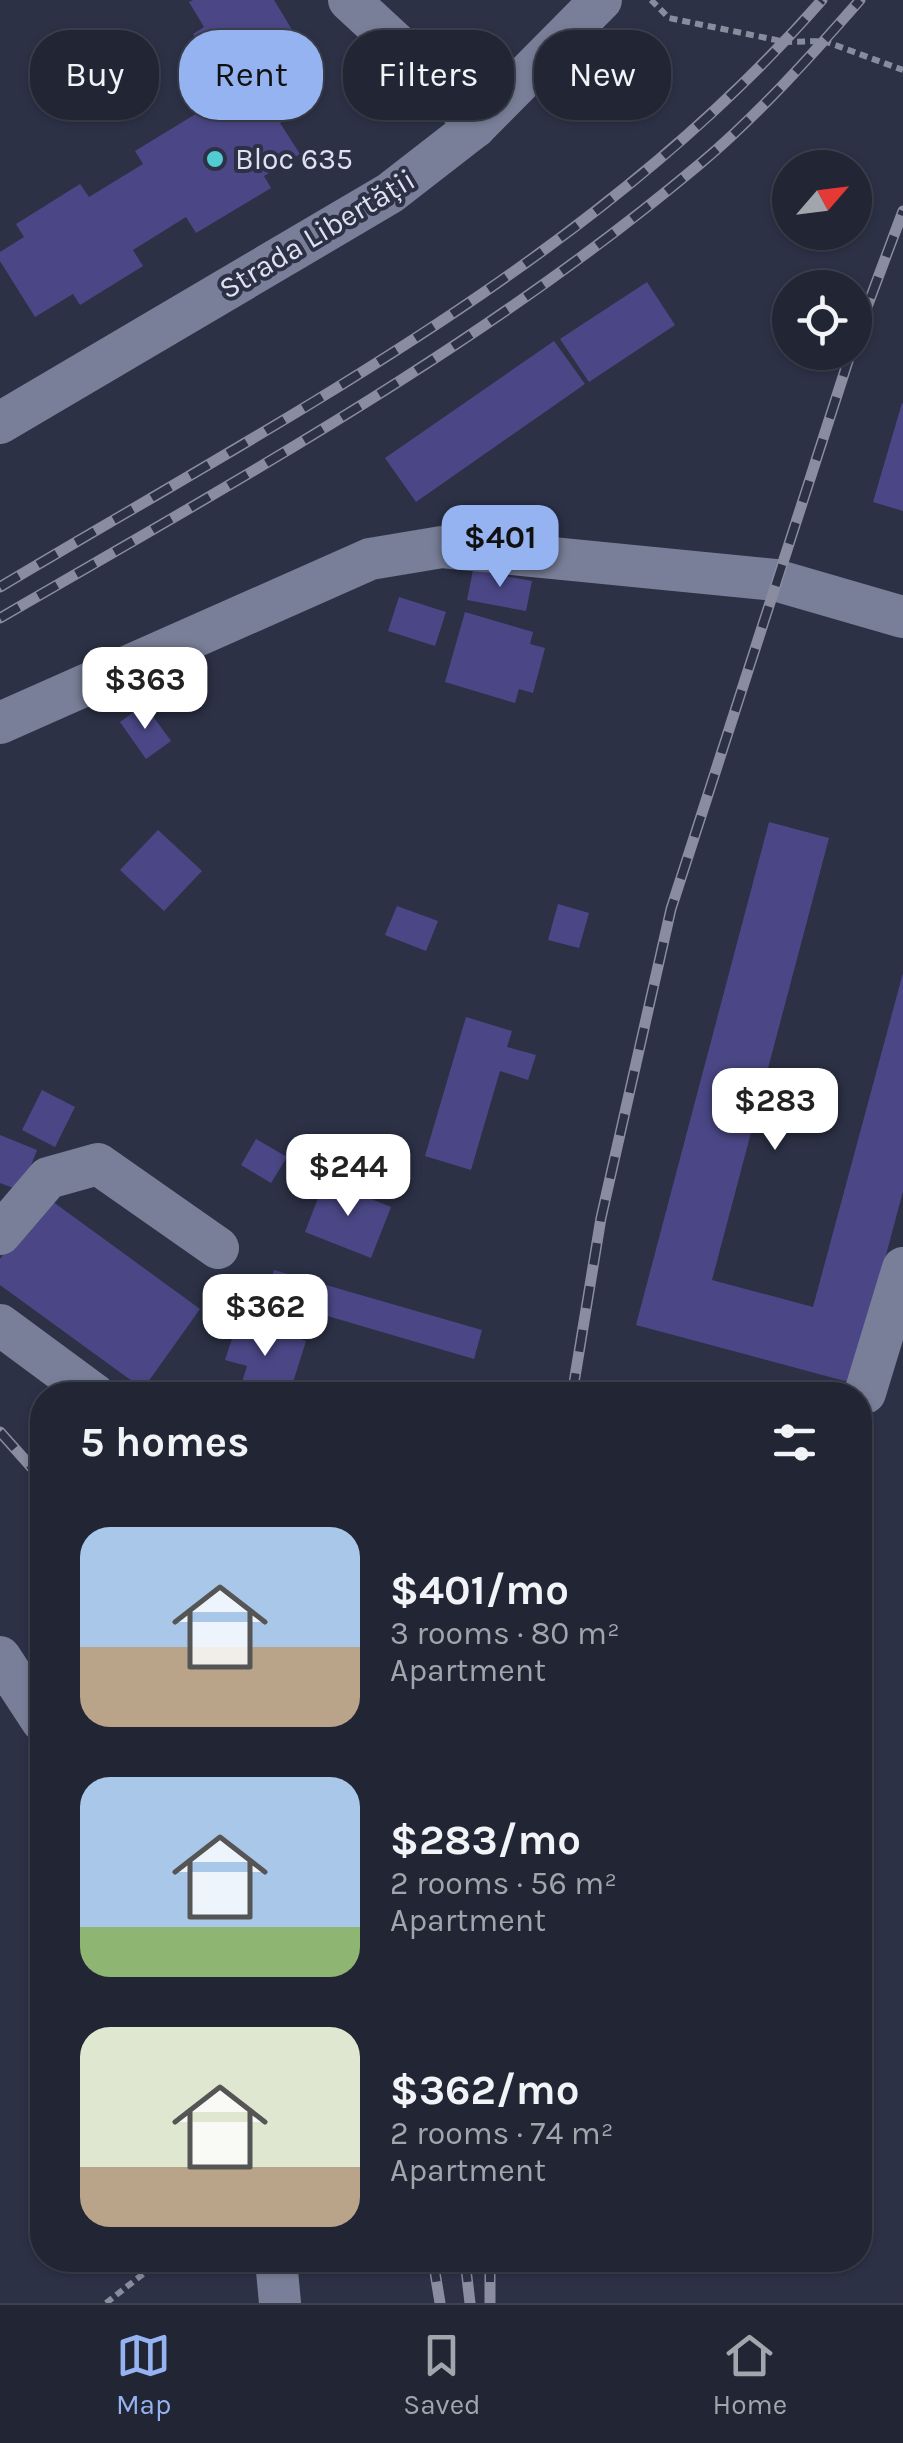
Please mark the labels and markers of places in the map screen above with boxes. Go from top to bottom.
place label: Bloc 635 [235,141,353,177]
marker: Bloc 635 [204,148,226,170]
pin: $401 [441,505,559,590]
pin: $363 [86,647,204,732]
pin: $283 [716,1068,834,1153]
pin: $244 [289,1134,407,1219]
pin: $362 [206,1274,324,1359]

